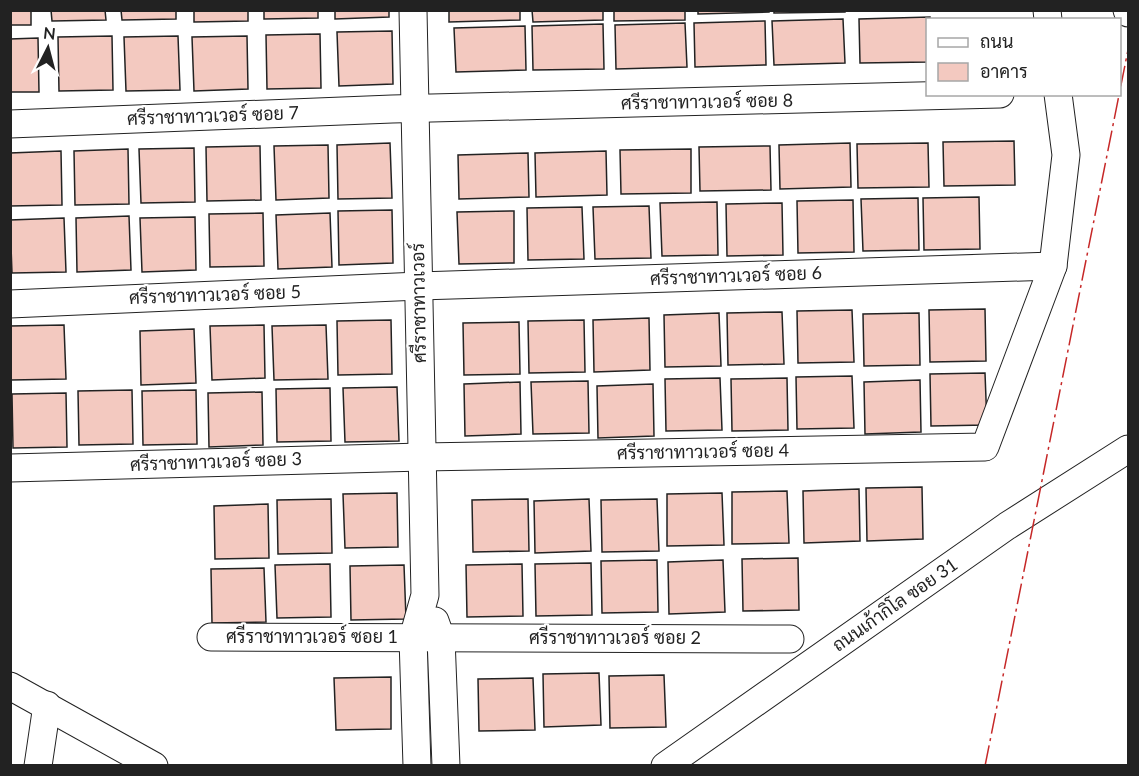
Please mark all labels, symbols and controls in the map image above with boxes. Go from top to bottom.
north arrow [18,18,78,78]
legend [926,18,1121,96]
text: N [42,22,57,43]
text: ถนน [980,30,1013,52]
text: อาคาร [980,60,1028,82]
street label: ศรีราชาทาวเวอร์ ซอย 8 [621,88,793,114]
street label: ศรีราชาทาวเวอร์ ซอย 7 [127,100,299,129]
street label: ศรีราชาทาวเวอร์ [405,242,430,363]
street label: ศรีราชาทาวเวอร์ ซอย 6 [650,260,822,289]
street label: ศรีราชาทาวเวอร์ ซอย 5 [129,279,301,308]
street label: ศรีราชาทาวเวอร์ ซอย 4 [617,438,789,464]
street label: ศรีราชาทาวเวอร์ ซอย 3 [130,446,302,475]
street label: ถนนเก้ากิโล ซอย 31 [827,552,961,656]
street label: ศรีราชาทาวเวอร์ ซอย 1 [226,624,398,647]
street label: ศรีราชาทาวเวอร์ ซอย 2 [529,625,701,648]

